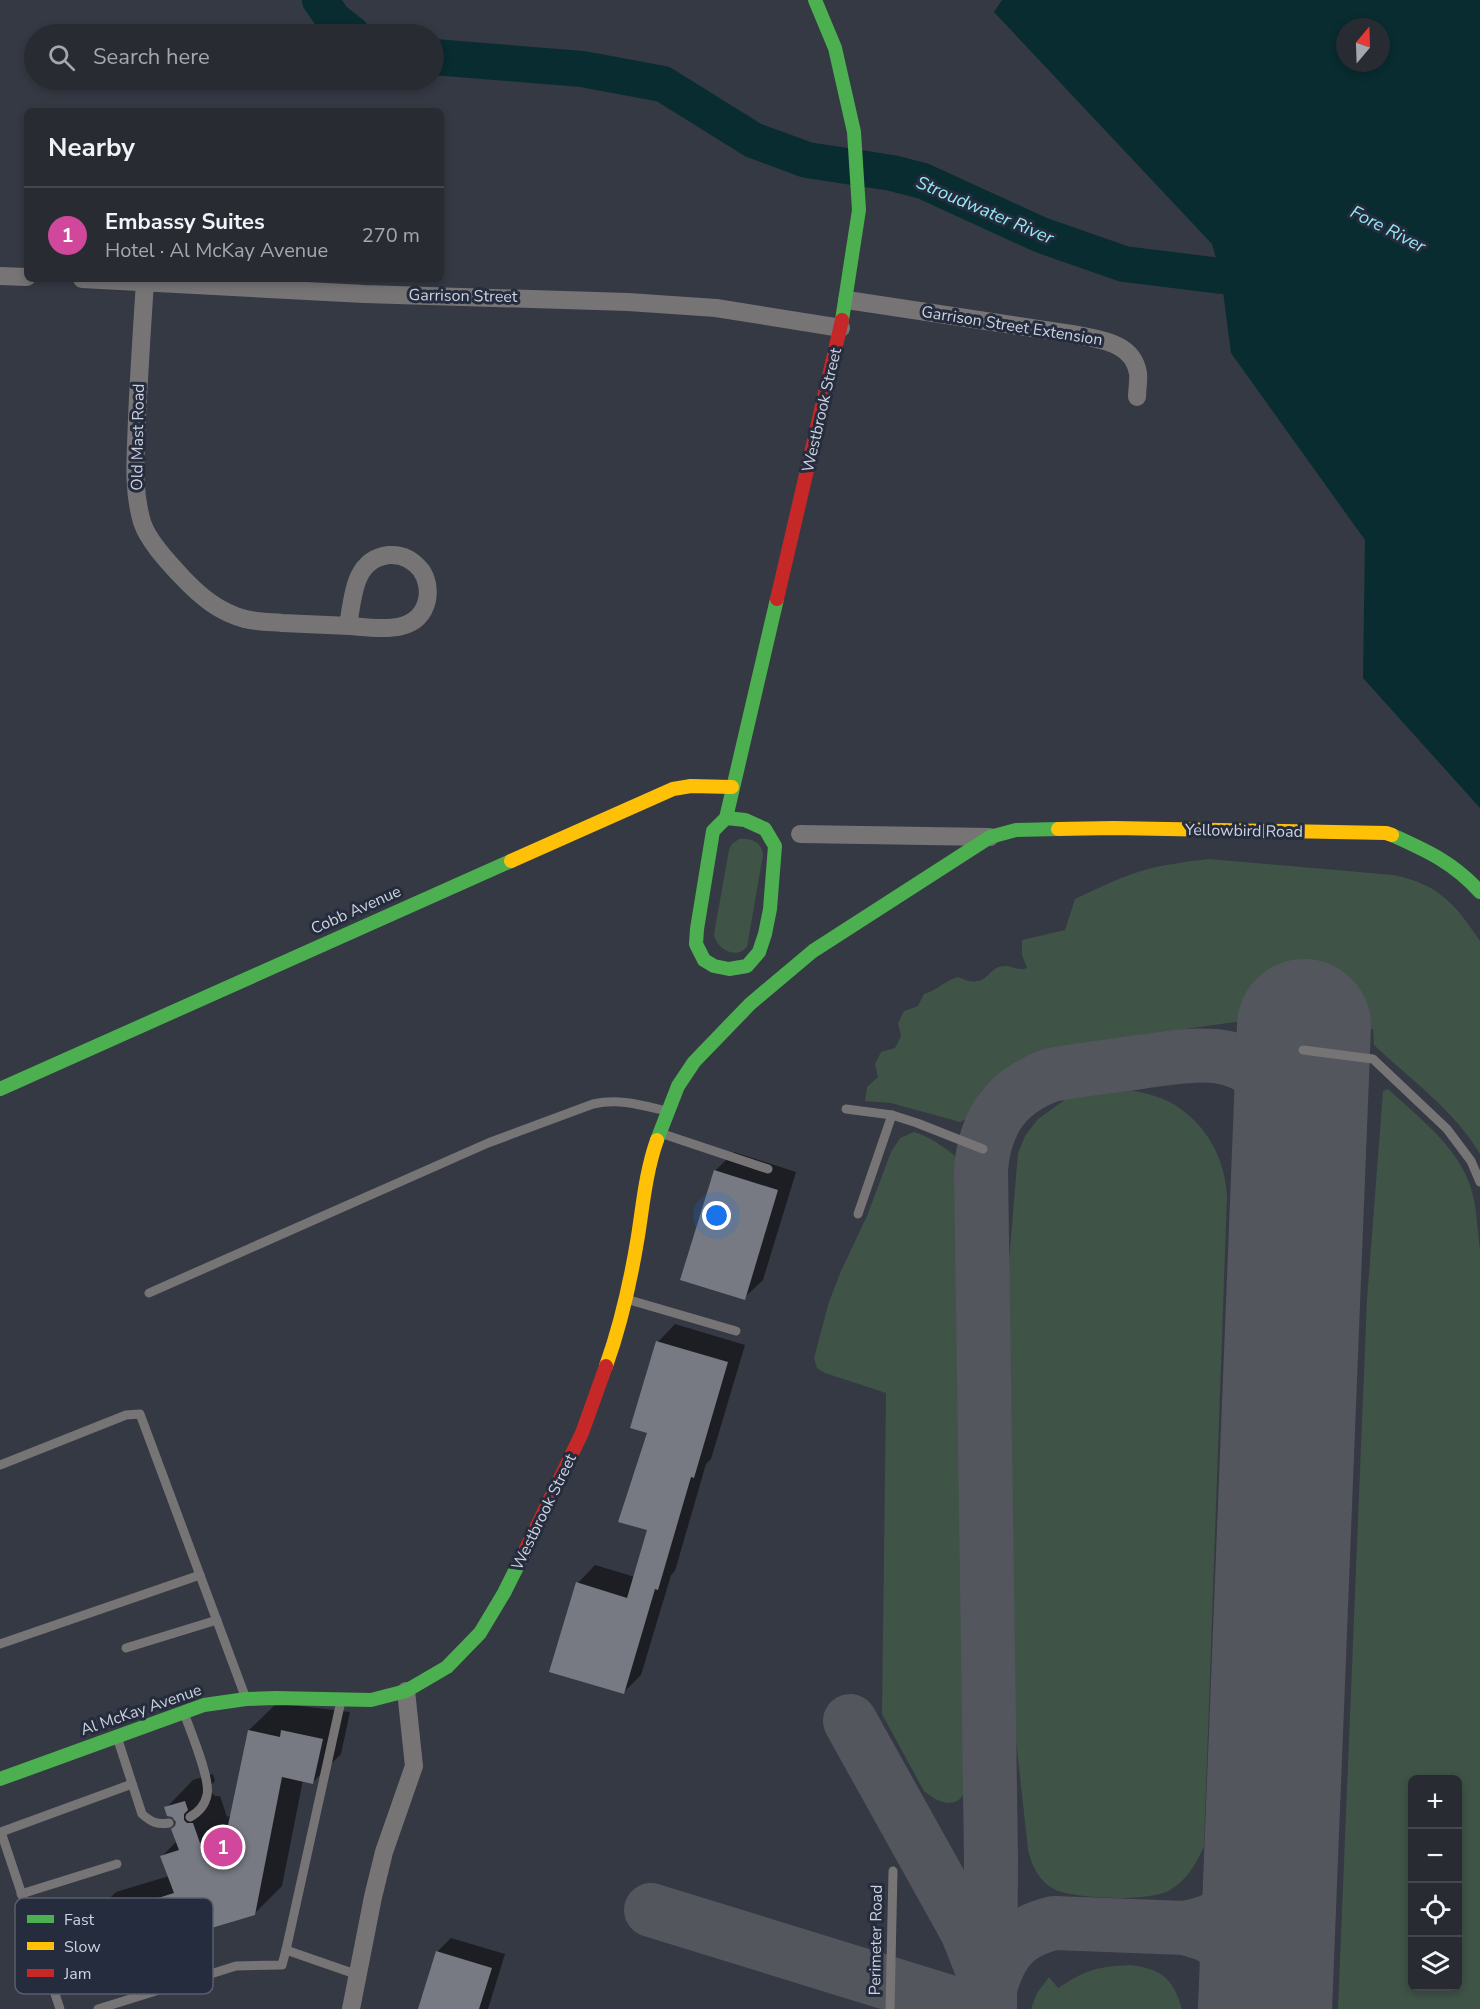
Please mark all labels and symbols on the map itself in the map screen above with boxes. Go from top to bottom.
north arrow [1336,18,1390,72]
water label: Stroudwater River [913,170,1058,250]
water label: Fore River [1346,200,1430,258]
street label: Garrison Street [408,284,518,308]
street label: Garrison Street Extension [920,301,1104,351]
street label: Westbrook Street [797,345,847,474]
street label: Old Mast Road [126,383,150,491]
street label: Yellowbird Road [1184,819,1303,843]
street label: Cobb Avenue [308,880,404,940]
your location [702,1201,731,1230]
street label: Westbrook Street [506,1450,582,1574]
street label: Al McKay Avenue [77,1679,205,1741]
pin: 1 [204,1824,242,1870]
street label: Perimeter Road [864,1884,888,1996]
legend [15,1898,213,1994]
text: Fast [64,1909,95,1931]
text: Slow [64,1936,101,1958]
text: Jam [63,1963,91,1985]

